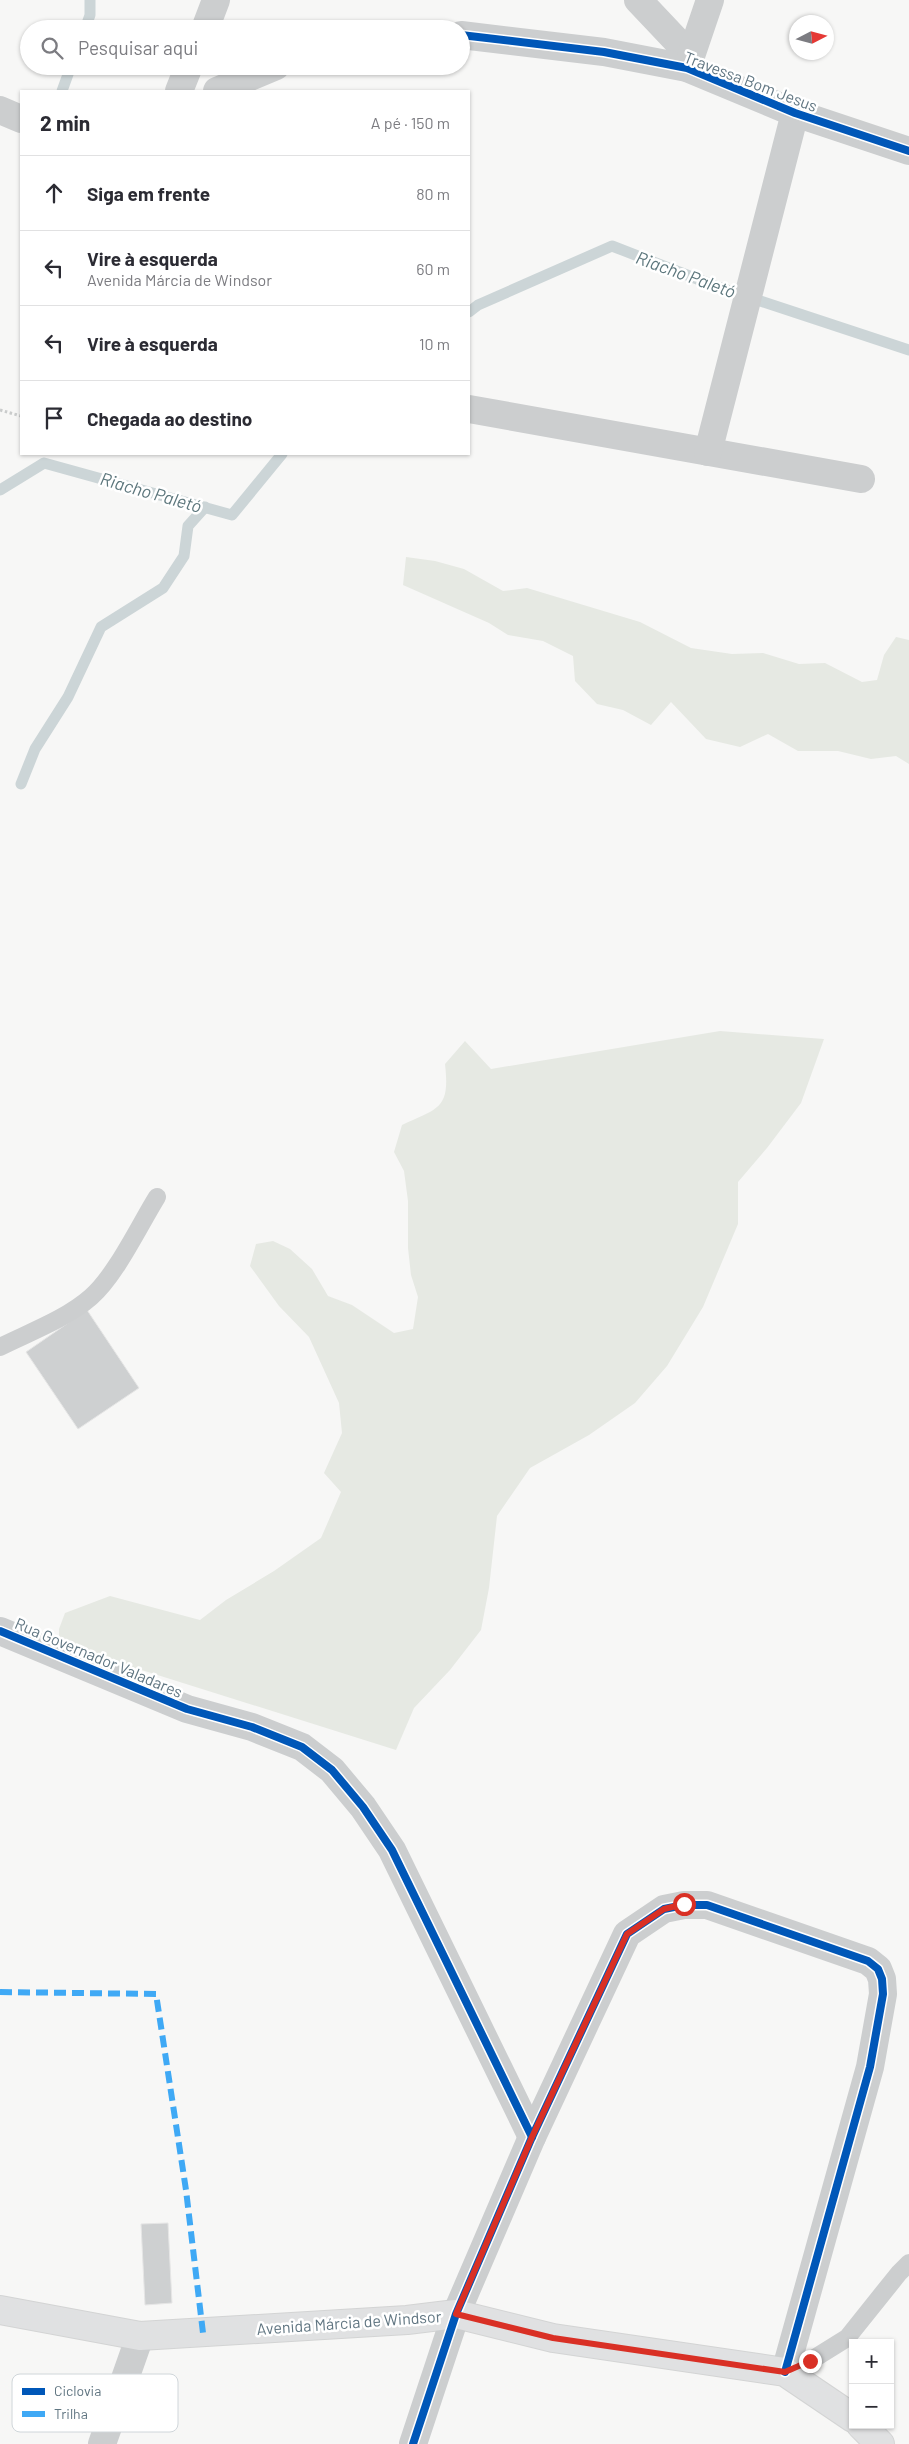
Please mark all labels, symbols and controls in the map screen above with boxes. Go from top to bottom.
north arrow [789,15,834,60]
search box [20,20,470,75]
icon: search [38,34,66,62]
text: Pesquisar aqui [78,36,198,59]
street label: Travessa Bom Jesus [682,47,820,115]
text: 2 min [40,110,90,135]
text: A pé · 150 m [371,113,450,132]
icon: ahead [40,179,68,207]
text: Siga em frente [87,182,210,205]
text: 80 m [416,184,450,203]
water label: Riacho Paletó [633,246,739,302]
text: Vire à esquerda [87,247,218,270]
icon: left [40,254,68,282]
text: 60 m [416,259,450,278]
text: Avenida Márcia de Windsor [87,270,272,289]
icon: left [40,329,68,357]
text: Vire à esquerda [87,332,218,355]
text: 10 m [419,334,450,353]
icon: arrive [40,404,68,432]
text: Chegada ao destino [87,407,252,430]
water label: Riacho Paletó [98,467,204,517]
street label: Rua Governador Valadares [12,1613,186,1701]
route start [673,1893,696,1916]
street label: Avenida Márcia de Windsor [256,2306,442,2338]
map controls [849,2339,894,2429]
button: + [849,2339,894,2384]
route end [799,2350,822,2373]
legend [12,2374,178,2432]
text: Ciclovia [54,2382,101,2399]
button: − [849,2384,894,2429]
text: Trilha [54,2405,88,2422]

